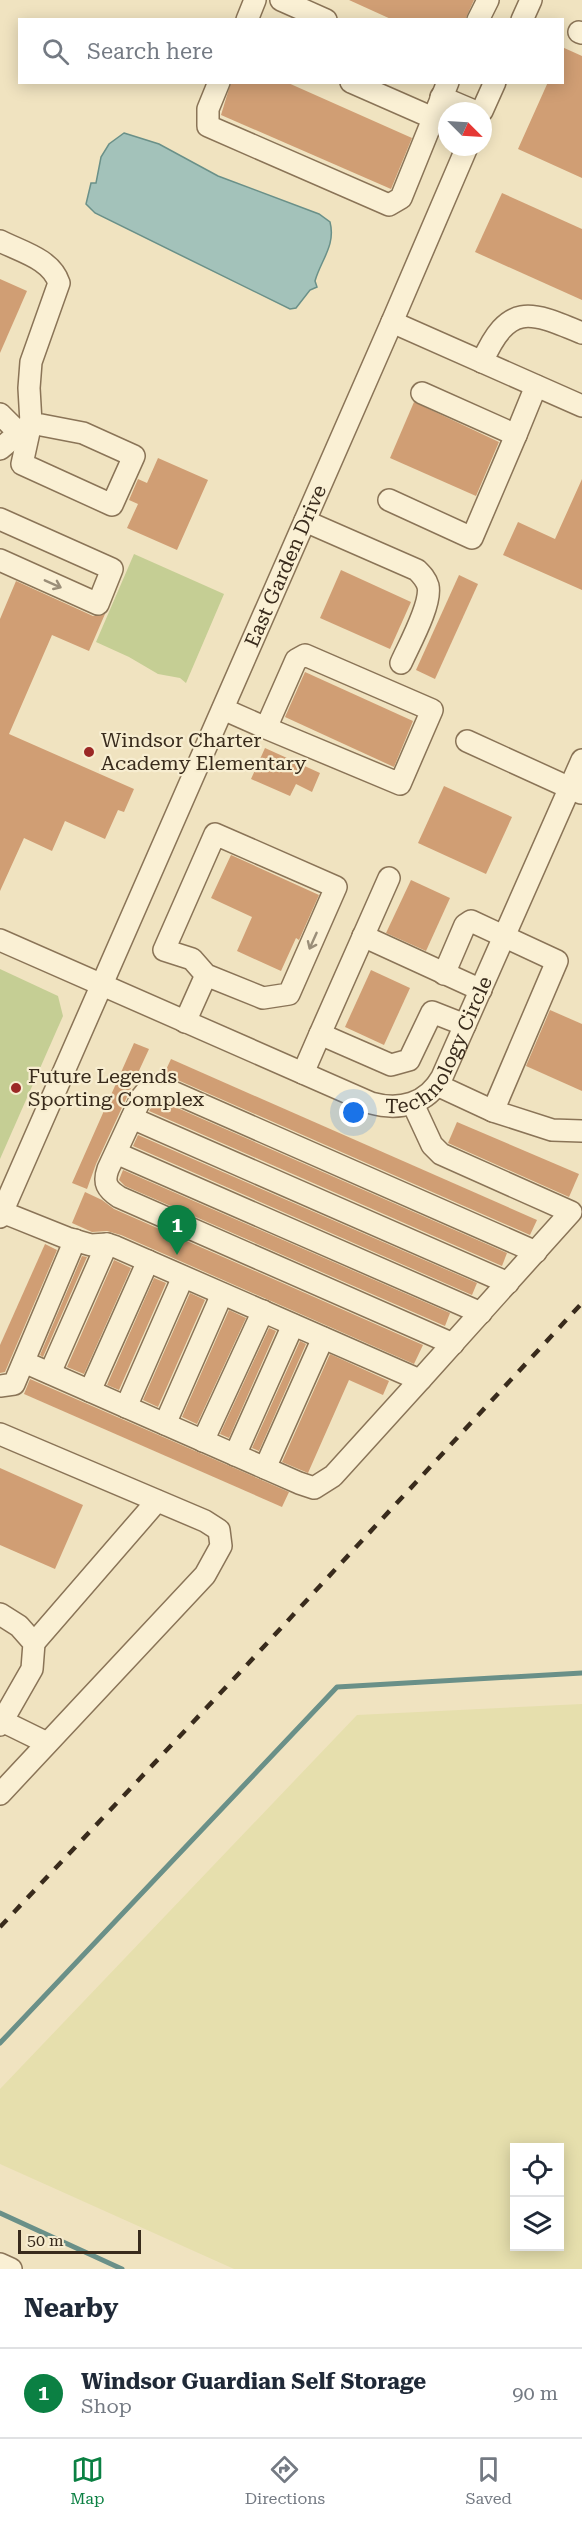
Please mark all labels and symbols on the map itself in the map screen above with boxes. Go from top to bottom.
north arrow [438,102,492,156]
street label: East Garden Drive [239,481,331,651]
one-way arrow [44,579,62,591]
place label: Windsor Charter Academy Elementary [101,728,306,775]
marker: Windsor Charter Academy Elementary [82,745,96,759]
one-way arrow [306,931,318,949]
street label: Technology Circle [385,973,497,1118]
place label: Future Legends Sporting Complex [28,1064,204,1111]
marker: Future Legends Sporting Complex [9,1081,23,1095]
your location [339,1098,368,1127]
pin: 1 [158,1206,196,1255]
scale bar [18,2227,141,2254]

